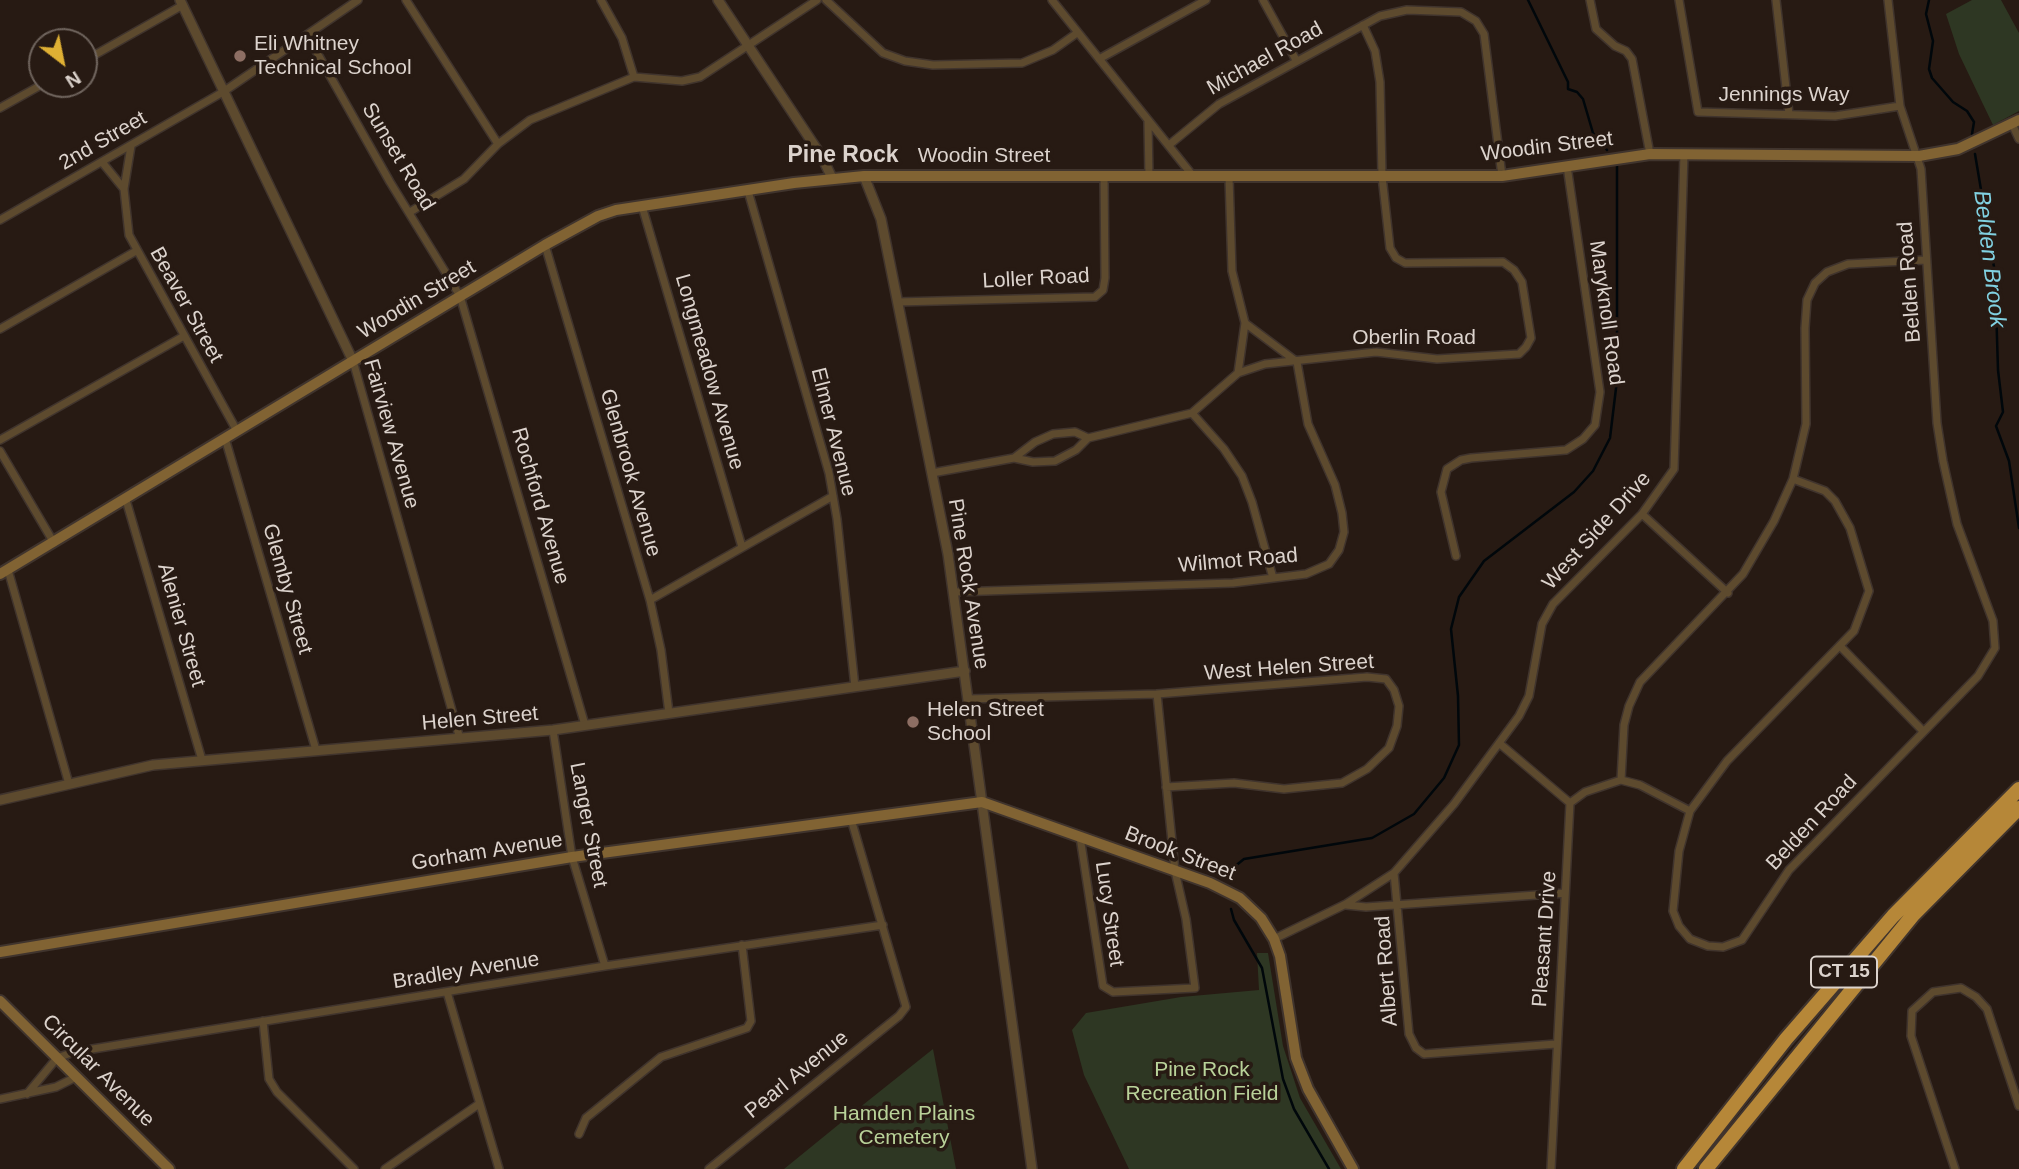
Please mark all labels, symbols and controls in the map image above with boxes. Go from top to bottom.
street label: Michael Road [1203,17,1327,101]
north arrow [28,28,98,98]
place label: Eli Whitney Technical School [254,31,412,81]
marker: Eli Whitney Technical School [232,48,248,64]
text: N [62,67,85,92]
street label: Jennings Way [1718,82,1850,108]
street label: Sunset Road [356,98,440,216]
street label: 2nd Street [55,106,151,176]
street label: Woodin Street [1480,126,1614,168]
district label: Pine Rock [787,142,899,170]
street label: Woodin Street [918,143,1050,169]
water label: Belden Brook [1967,189,2011,329]
street label: Belden Road [1893,221,1927,343]
street label: Maryknoll Road [1583,239,1629,387]
street label: Beaver Street [144,243,228,367]
street label: Woodin Street [354,255,480,345]
street label: Loller Road [982,264,1090,294]
street label: Longmeadow Avenue [669,271,749,473]
street label: Oberlin Road [1352,325,1476,351]
street label: Fairview Avenue [358,356,424,512]
street label: Elmer Avenue [805,365,861,499]
street label: Glenbrook Avenue [594,386,666,560]
street label: Rochford Avenue [506,425,574,587]
street label: West Side Drive [1537,467,1657,595]
street label: Pine Rock Avenue [942,497,994,671]
street label: Glemby Street [256,521,318,657]
street label: Wilmot Road [1177,543,1299,579]
street label: Alenier Street [151,560,211,690]
street label: West Helen Street [1203,650,1375,686]
place label: Helen Street School [927,697,1044,747]
street label: Helen Street [421,701,539,737]
marker: Helen Street School [905,714,921,730]
street label: Langer Street [563,760,613,890]
street label: Belden Road [1761,770,1863,876]
street label: Brook Street [1121,821,1239,887]
street label: Gorham Avenue [410,828,564,876]
street label: Lucy Street [1089,860,1129,968]
street label: Pleasant Drive [1528,870,1562,1008]
street label: Albert Road [1371,915,1403,1027]
street label: Bradley Avenue [391,947,541,995]
road number: CT 15 [1811,956,1877,988]
street label: Circular Avenue [36,1009,160,1133]
street label: Pearl Avenue [740,1026,854,1124]
park label: Pine Rock Recreation Field [1126,1057,1278,1107]
park label: Hamden Plains Cemetery [833,1101,975,1151]

